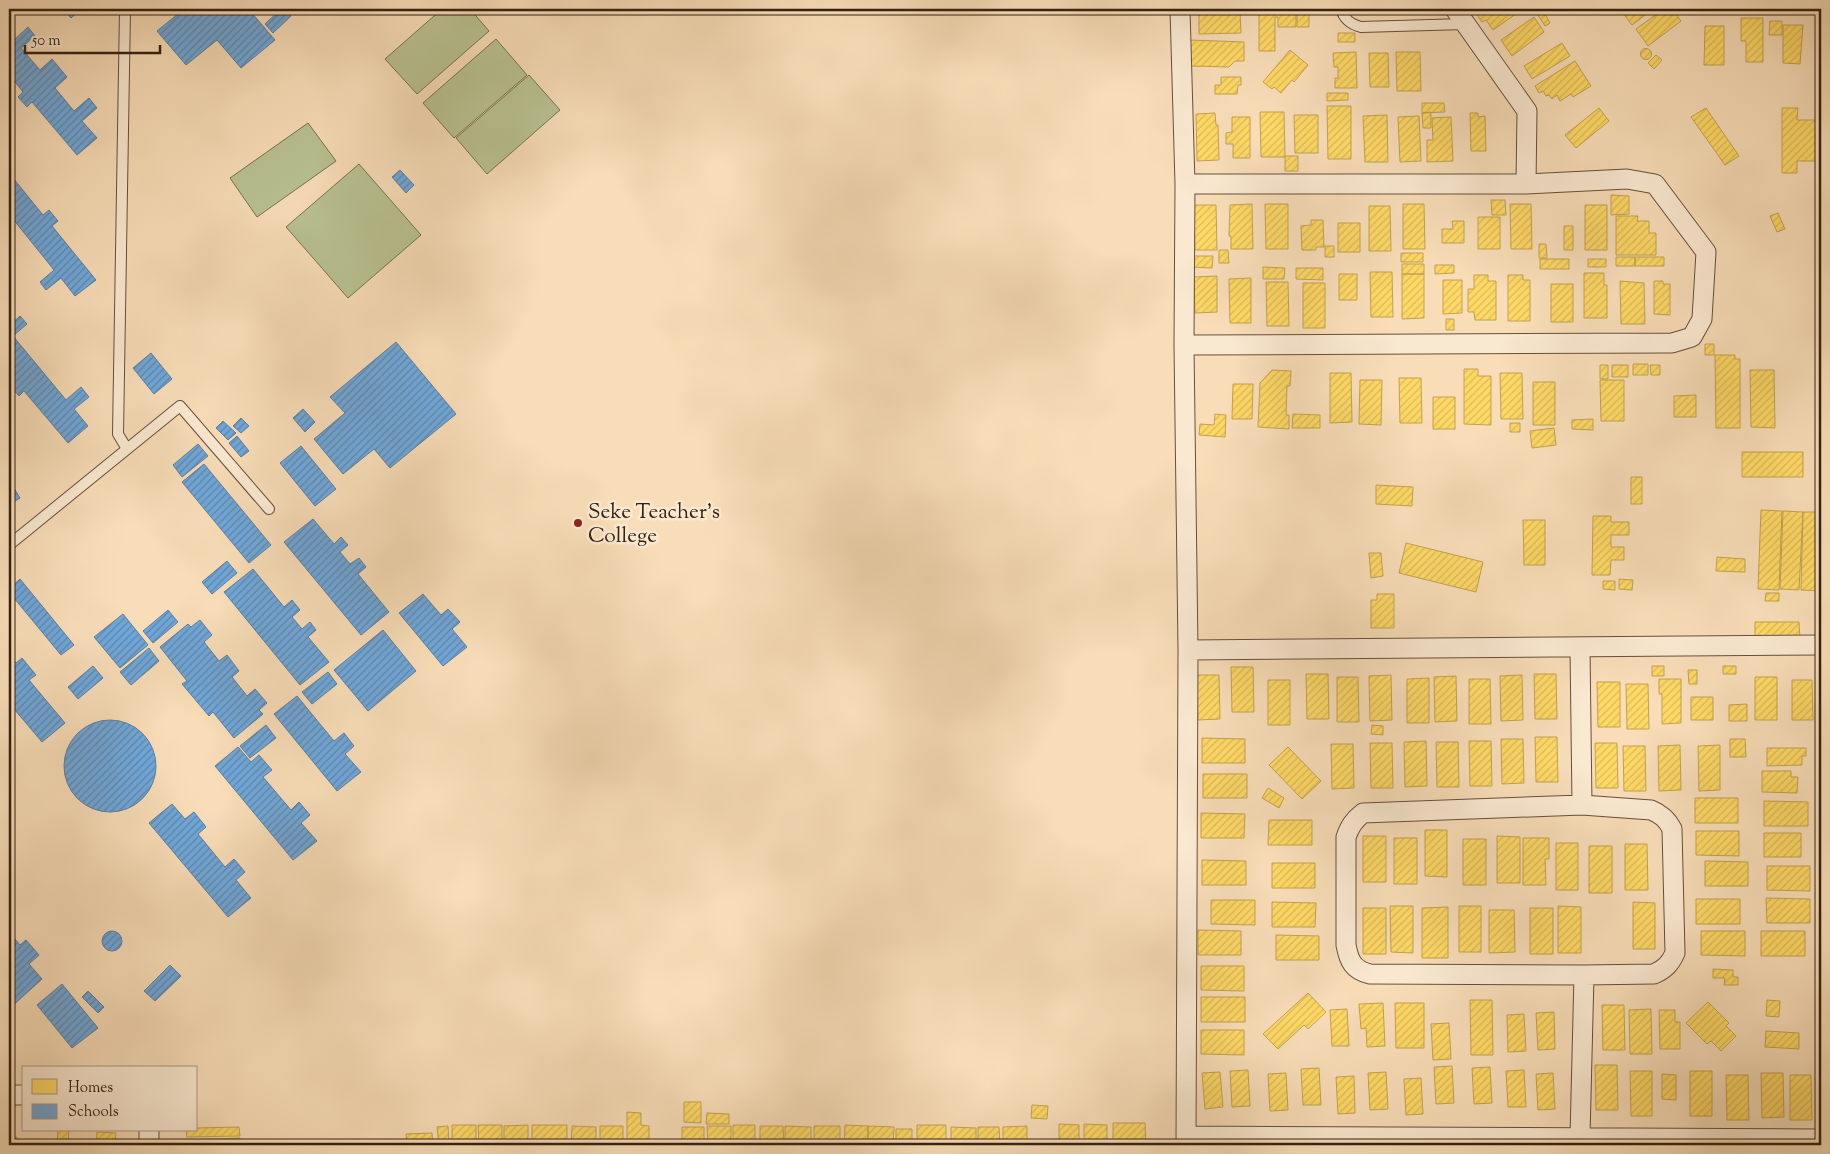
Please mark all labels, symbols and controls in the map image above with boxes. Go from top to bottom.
scale bar [25,22,160,54]
text: 50 m [31,31,61,52]
place label: Seke Teacher's College [588,498,720,552]
marker: Seke Teacher's College [572,517,584,529]
legend [22,1066,198,1132]
text: Homes [68,1078,113,1099]
text: Schools [68,1102,119,1123]

